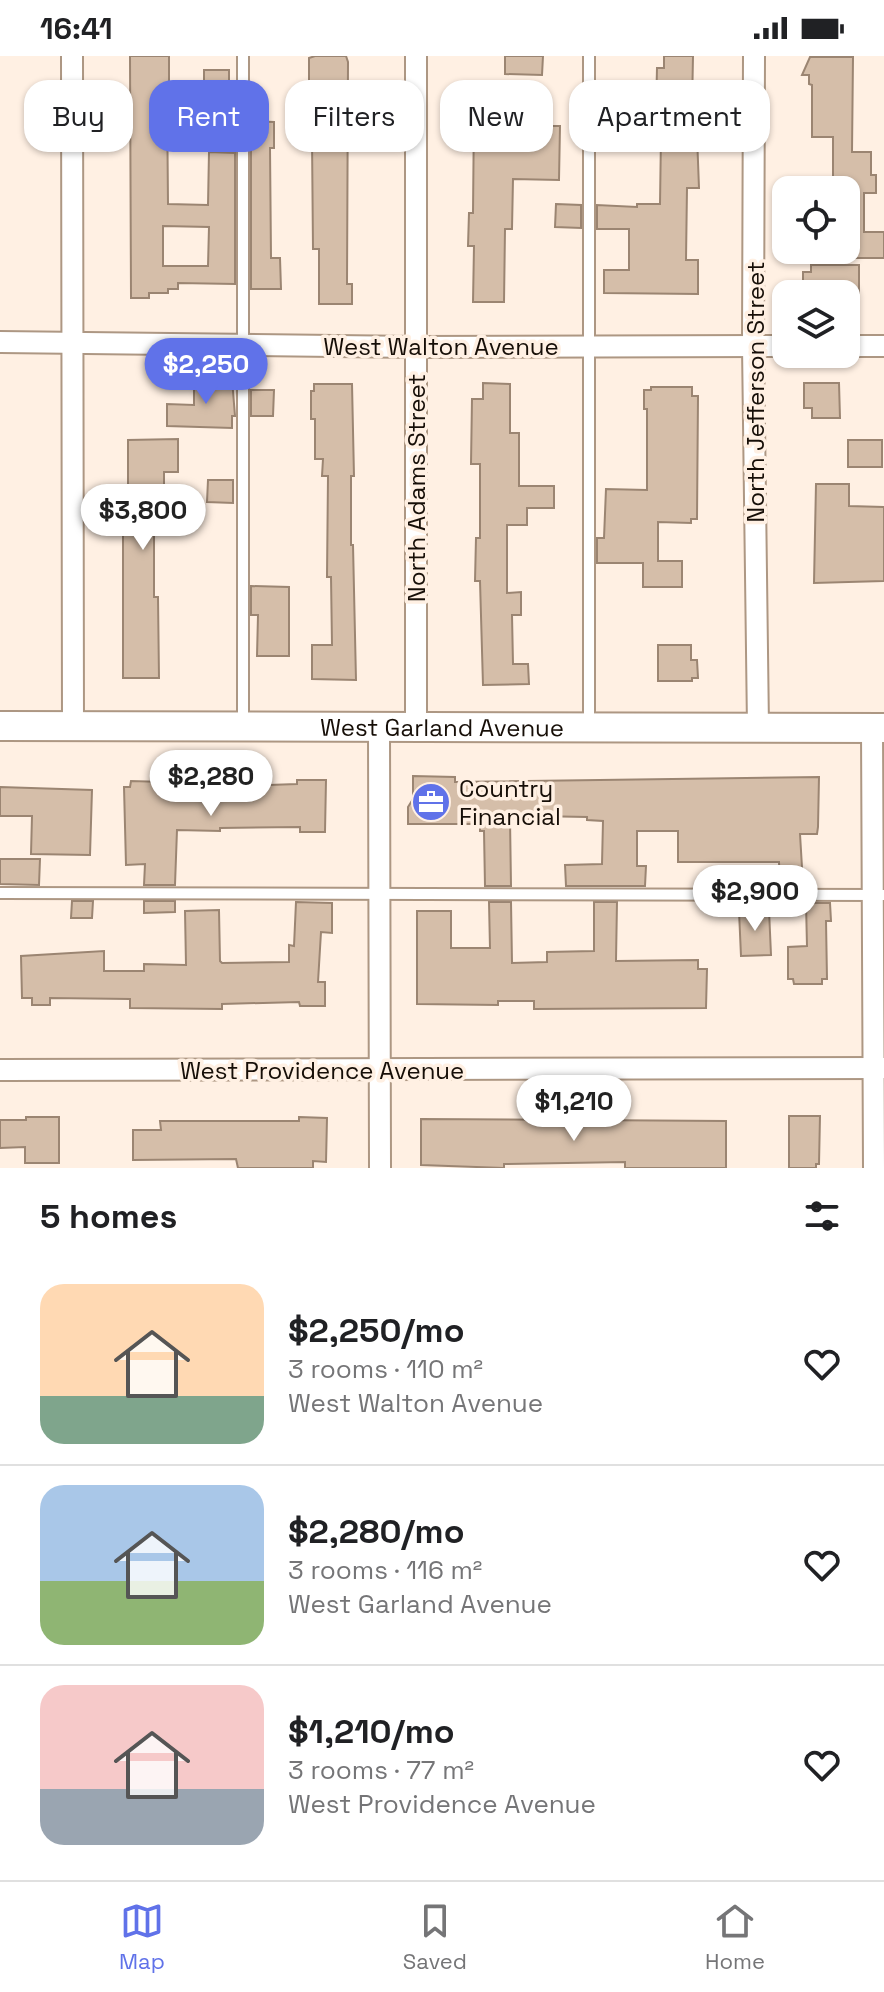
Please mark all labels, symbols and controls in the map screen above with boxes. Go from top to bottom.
text: 16:41 [40,9,113,48]
chip: Buy [24,80,133,152]
chip: Rent [149,80,269,152]
chip: Filters [285,80,424,152]
chip: New [440,80,553,152]
chip: Apartment [569,80,770,152]
map controls [772,176,860,368]
button: locate [772,176,860,264]
street label: North Jefferson Street [740,261,771,523]
button: layers [772,280,860,368]
street label: West Walton Avenue [323,331,559,362]
pin: $2,250 [141,338,271,406]
text: $2,250 [163,347,249,381]
street label: North Adams Street [401,374,432,602]
pin: $3,800 [78,484,208,552]
text: $3,800 [99,493,187,527]
street label: West Garland Avenue [320,711,564,743]
pin: $2,280 [146,750,276,818]
text: $2,280 [168,759,254,793]
place label: Country Financial [459,773,561,832]
office icon: Country Financial [410,781,452,823]
pin: $2,900 [690,865,820,933]
text: $2,900 [711,874,799,908]
street label: West Providence Avenue [180,1055,464,1086]
pin: $1,210 [509,1075,639,1143]
text: $1,210 [534,1084,614,1118]
icon: filters [800,1194,844,1238]
text: 5 homes [40,1195,177,1238]
text: $2,250/mo [288,1309,464,1352]
icon: home [104,1316,200,1412]
icon: heart [800,1342,844,1386]
text: 3 rooms · 110 m² [288,1352,483,1386]
text: West Walton Avenue [288,1386,543,1420]
text: $2,280/mo [288,1510,464,1553]
icon: home [104,1517,200,1613]
icon: heart [800,1543,844,1587]
text: 3 rooms · 116 m² [288,1553,482,1587]
text: West Garland Avenue [288,1587,552,1621]
text: $1,210/mo [288,1710,455,1753]
icon: home [104,1717,200,1813]
icon: heart [800,1743,844,1787]
text: 3 rooms · 77 m² [288,1753,474,1787]
text: West Providence Avenue [288,1787,596,1821]
tab: Map [119,1899,165,1975]
tab: Saved [403,1899,467,1975]
tab: Home [705,1899,765,1975]

